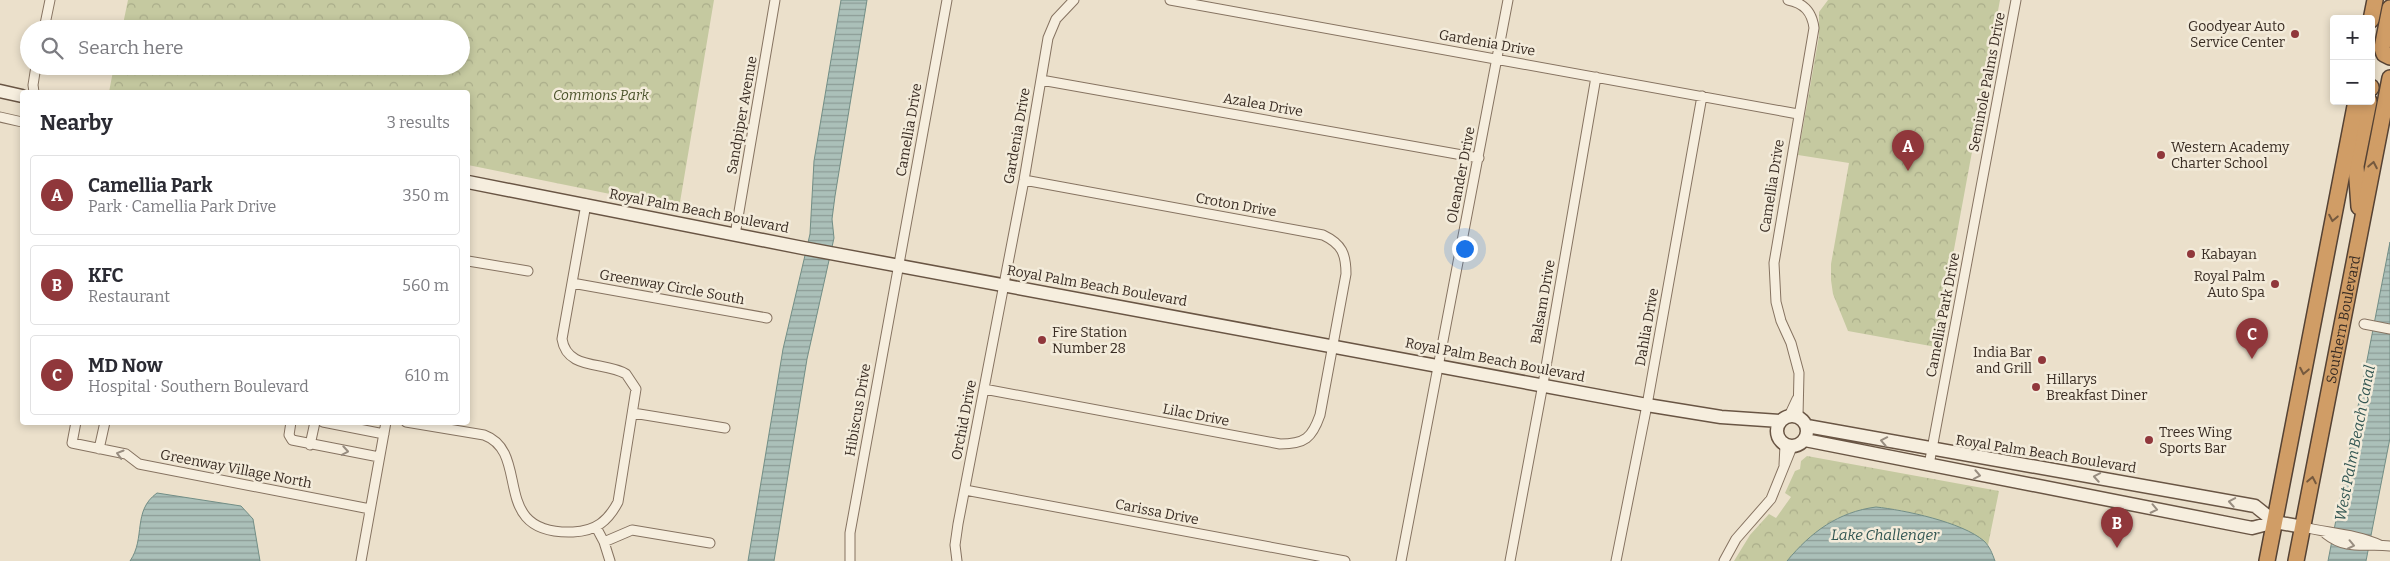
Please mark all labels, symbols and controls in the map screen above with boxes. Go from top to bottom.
street label: Seminole Palms Drive [1965,11,2009,153]
map controls [2330,15,2375,105]
button: + [2330,15,2375,60]
place label: Goodyear Auto Service Center [2188,18,2285,51]
search box [20,20,470,75]
street label: Gardenia Drive [1438,26,1536,60]
marker: Goodyear Auto Service Center [2289,28,2301,40]
icon: search [38,34,66,62]
text: Search here [78,36,183,59]
street label: Sandpiper Avenue [723,55,761,175]
button: − [2330,60,2375,105]
street label: Camellia Drive [892,82,926,178]
park label: Commons Park [553,87,650,104]
street label: Gardenia Drive [1000,87,1034,185]
street label: Azalea Drive [1222,90,1304,120]
text: Nearby [40,110,113,136]
text: 3 results [387,113,450,132]
street label: Oleander Drive [1443,125,1479,225]
pin: A [1892,130,1924,171]
street label: Camellia Drive [1756,138,1788,234]
place label: Western Academy Charter School [2171,139,2290,172]
marker: Western Academy Charter School [2155,149,2167,161]
one-way arrow [2367,161,2378,170]
text: Camellia Park [88,174,212,197]
street label: Royal Palm Beach Boulevard [608,185,790,237]
text: A [51,186,63,205]
text: 350 m [403,186,449,205]
street label: Croton Drive [1194,190,1278,220]
text: Park · Camellia Park Drive [88,197,276,216]
one-way arrow [2328,213,2339,222]
your location [1452,236,1478,262]
place label: Kabayan [2201,246,2257,263]
marker: Kabayan [2185,248,2197,260]
street label: Camellia Park Drive [1923,251,1963,379]
street label: Southern Boulevard [2322,254,2364,385]
street label: Balsam Drive [1527,258,1559,346]
street label: Royal Palm Beach Boulevard [1006,262,1188,310]
text: KFC [88,264,123,287]
street label: Greenway Circle South [598,266,746,308]
place label: Royal Palm Auto Spa [2194,268,2266,301]
text: B [52,276,62,295]
text: 560 m [402,276,449,295]
marker: Royal Palm Auto Spa [2269,278,2281,290]
text: Restaurant [88,287,170,306]
street label: Dahlia Drive [1632,287,1662,367]
pin: C [2236,318,2268,359]
place label: Fire Station Number 28 [1052,324,1127,357]
marker: Fire Station Number 28 [1036,334,1048,346]
street label: Royal Palm Beach Boulevard [1404,334,1586,386]
place label: India Bar and Grill [1973,344,2032,377]
text: MD Now [88,354,163,377]
marker: India Bar and Grill [2036,354,2048,366]
street label: Hibiscus Drive [841,362,875,458]
water label: West Palm Beach Canal [2331,364,2379,522]
text: C [52,366,62,385]
text: 610 m [405,366,449,385]
one-way arrow [2299,366,2309,375]
place label: Hillarys Breakfast Diner [2046,371,2147,404]
text: Hospital · Southern Boulevard [88,377,309,396]
street label: Orchid Drive [948,378,980,462]
marker: Hillarys Breakfast Diner [2030,381,2042,393]
street label: Lilac Drive [1161,400,1231,430]
place label: Trees Wing Sports Bar [2159,424,2232,457]
street label: Royal Palm Beach Boulevard [1954,431,2138,477]
marker: Trees Wing Sports Bar [2143,434,2155,446]
one-way arrow [1879,437,1888,447]
one-way arrow [341,445,349,455]
street label: Greenway Village North [159,446,313,492]
one-way arrow [117,449,125,459]
one-way arrow [1973,469,1982,479]
one-way arrow [2092,473,2101,483]
one-way arrow [2306,475,2316,484]
street label: Carissa Drive [1114,496,1200,528]
one-way arrow [2228,497,2236,507]
one-way arrow [2149,503,2158,514]
pin: B [2101,507,2133,548]
water label: Lake Challenger [1831,526,1940,544]
one-way arrow [2346,539,2355,549]

